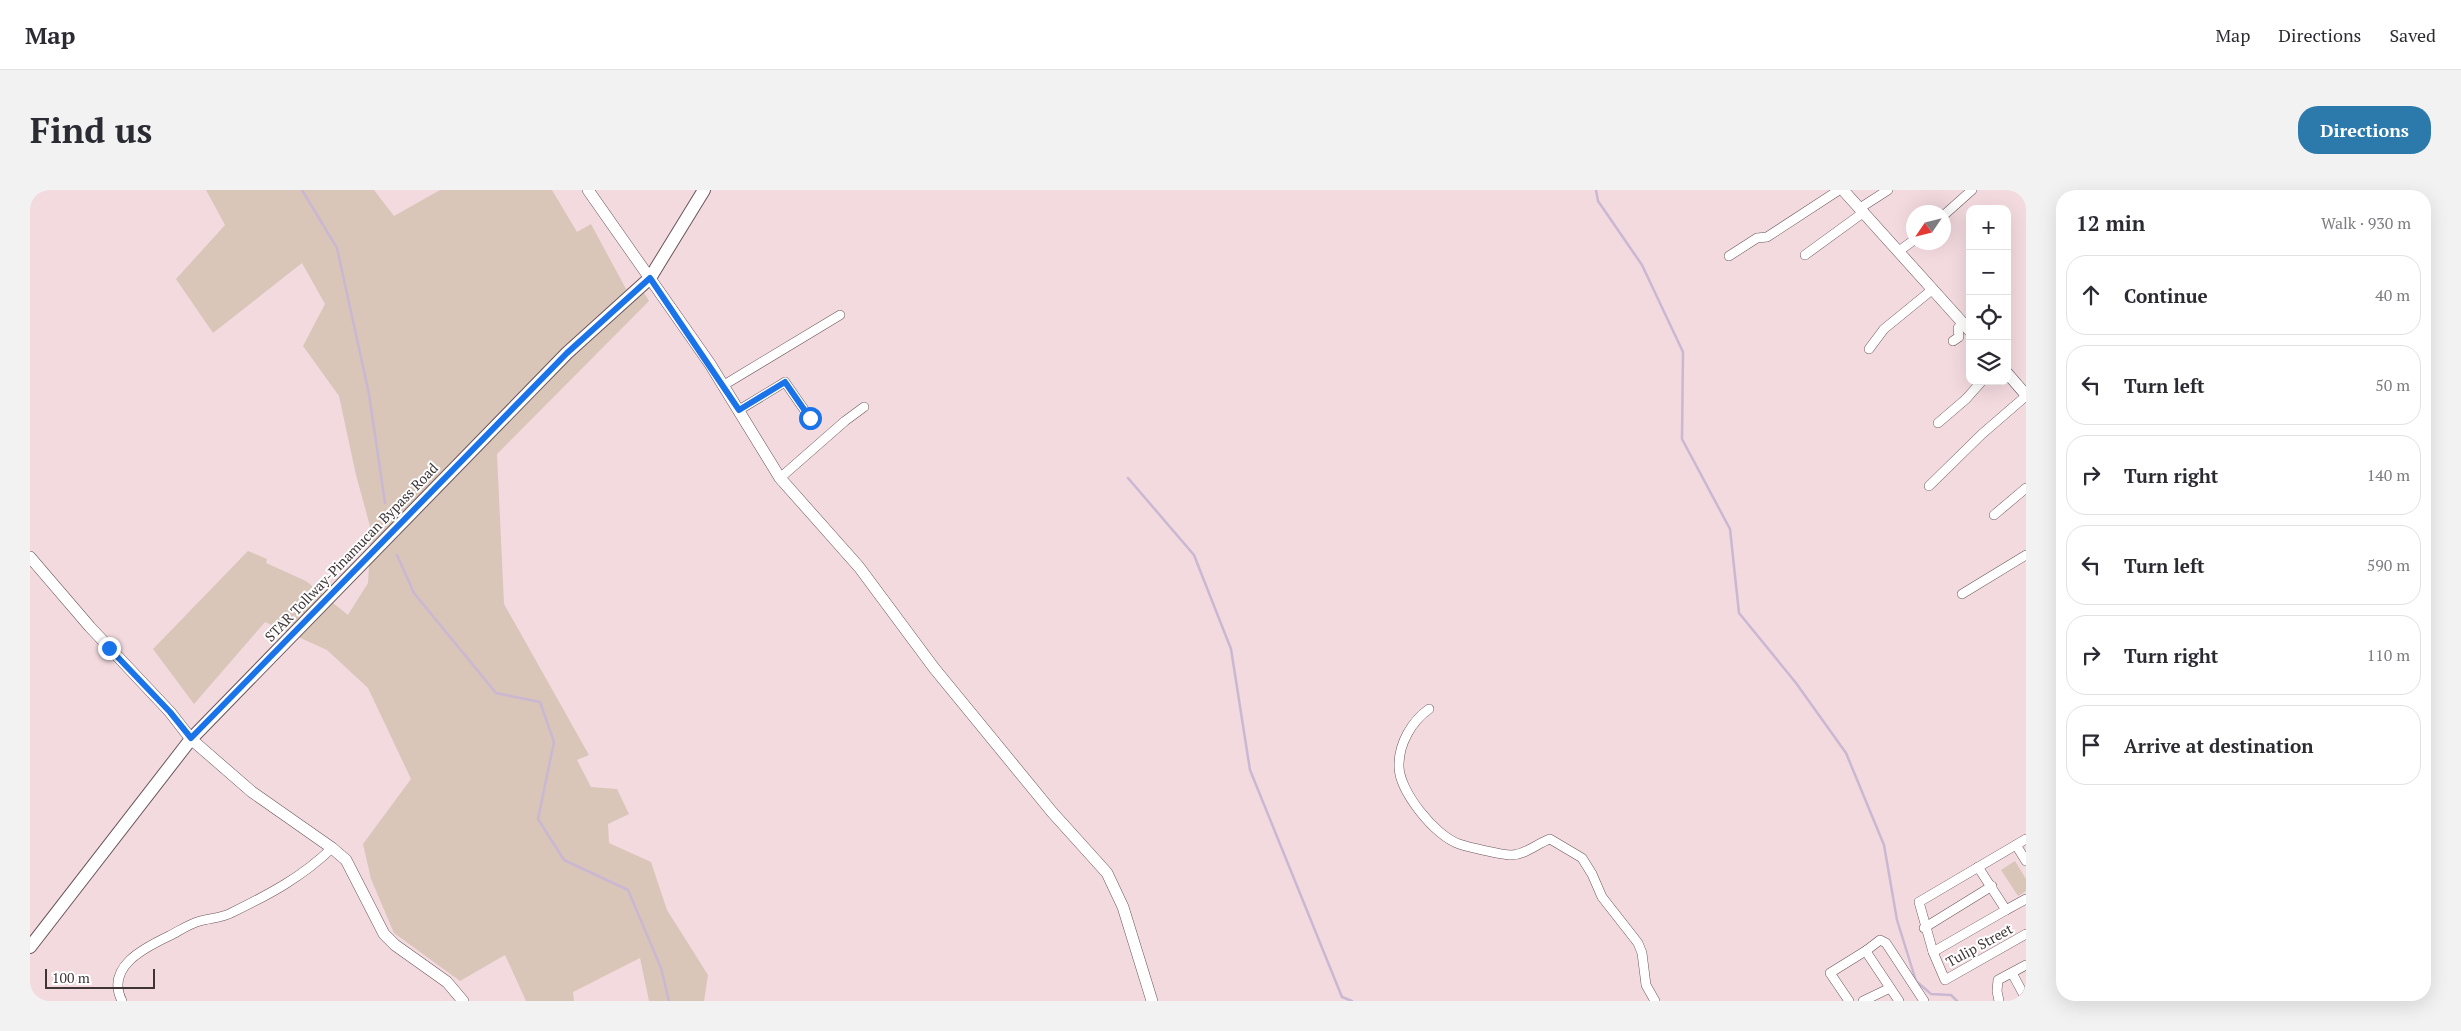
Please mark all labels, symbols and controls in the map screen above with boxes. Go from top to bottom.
text: Map [25,19,75,51]
text: Map [2215,23,2250,47]
text: Directions [2278,23,2361,47]
text: Saved [2389,23,2436,47]
button: Directions [2298,106,2431,154]
text: Find us [30,107,152,153]
north arrow [1906,205,1951,250]
map controls [1966,205,2011,385]
button: + [1966,205,2011,250]
text: 12 min [2076,209,2145,237]
text: Walk · 930 m [2321,212,2411,234]
button: − [1966,250,2011,295]
icon: ahead [2077,281,2105,309]
text: Continue [2124,283,2208,308]
text: 40 m [2375,284,2410,306]
button: locate [1966,295,2011,340]
button: layers [1966,340,2011,385]
icon: left [2077,371,2105,399]
text: Turn left [2124,373,2205,398]
text: 50 m [2375,374,2410,396]
route start [799,407,822,430]
street label: STAR Tollway-Pinamucan Bypass Road [260,458,442,646]
icon: right [2077,461,2105,489]
text: Turn right [2124,463,2218,488]
text: 140 m [2367,464,2410,486]
icon: left [2077,551,2105,579]
text: Turn left [2124,553,2205,578]
text: 590 m [2367,554,2410,576]
route end [98,637,121,660]
icon: right [2077,641,2105,669]
text: Turn right [2124,643,2218,668]
text: 110 m [2367,644,2410,666]
icon: arrive [2077,731,2105,759]
text: Arrive at destination [2124,733,2313,758]
street label: Tulip Street [1942,919,2016,971]
scale bar [45,966,155,989]
text: 100 m [52,968,90,987]

